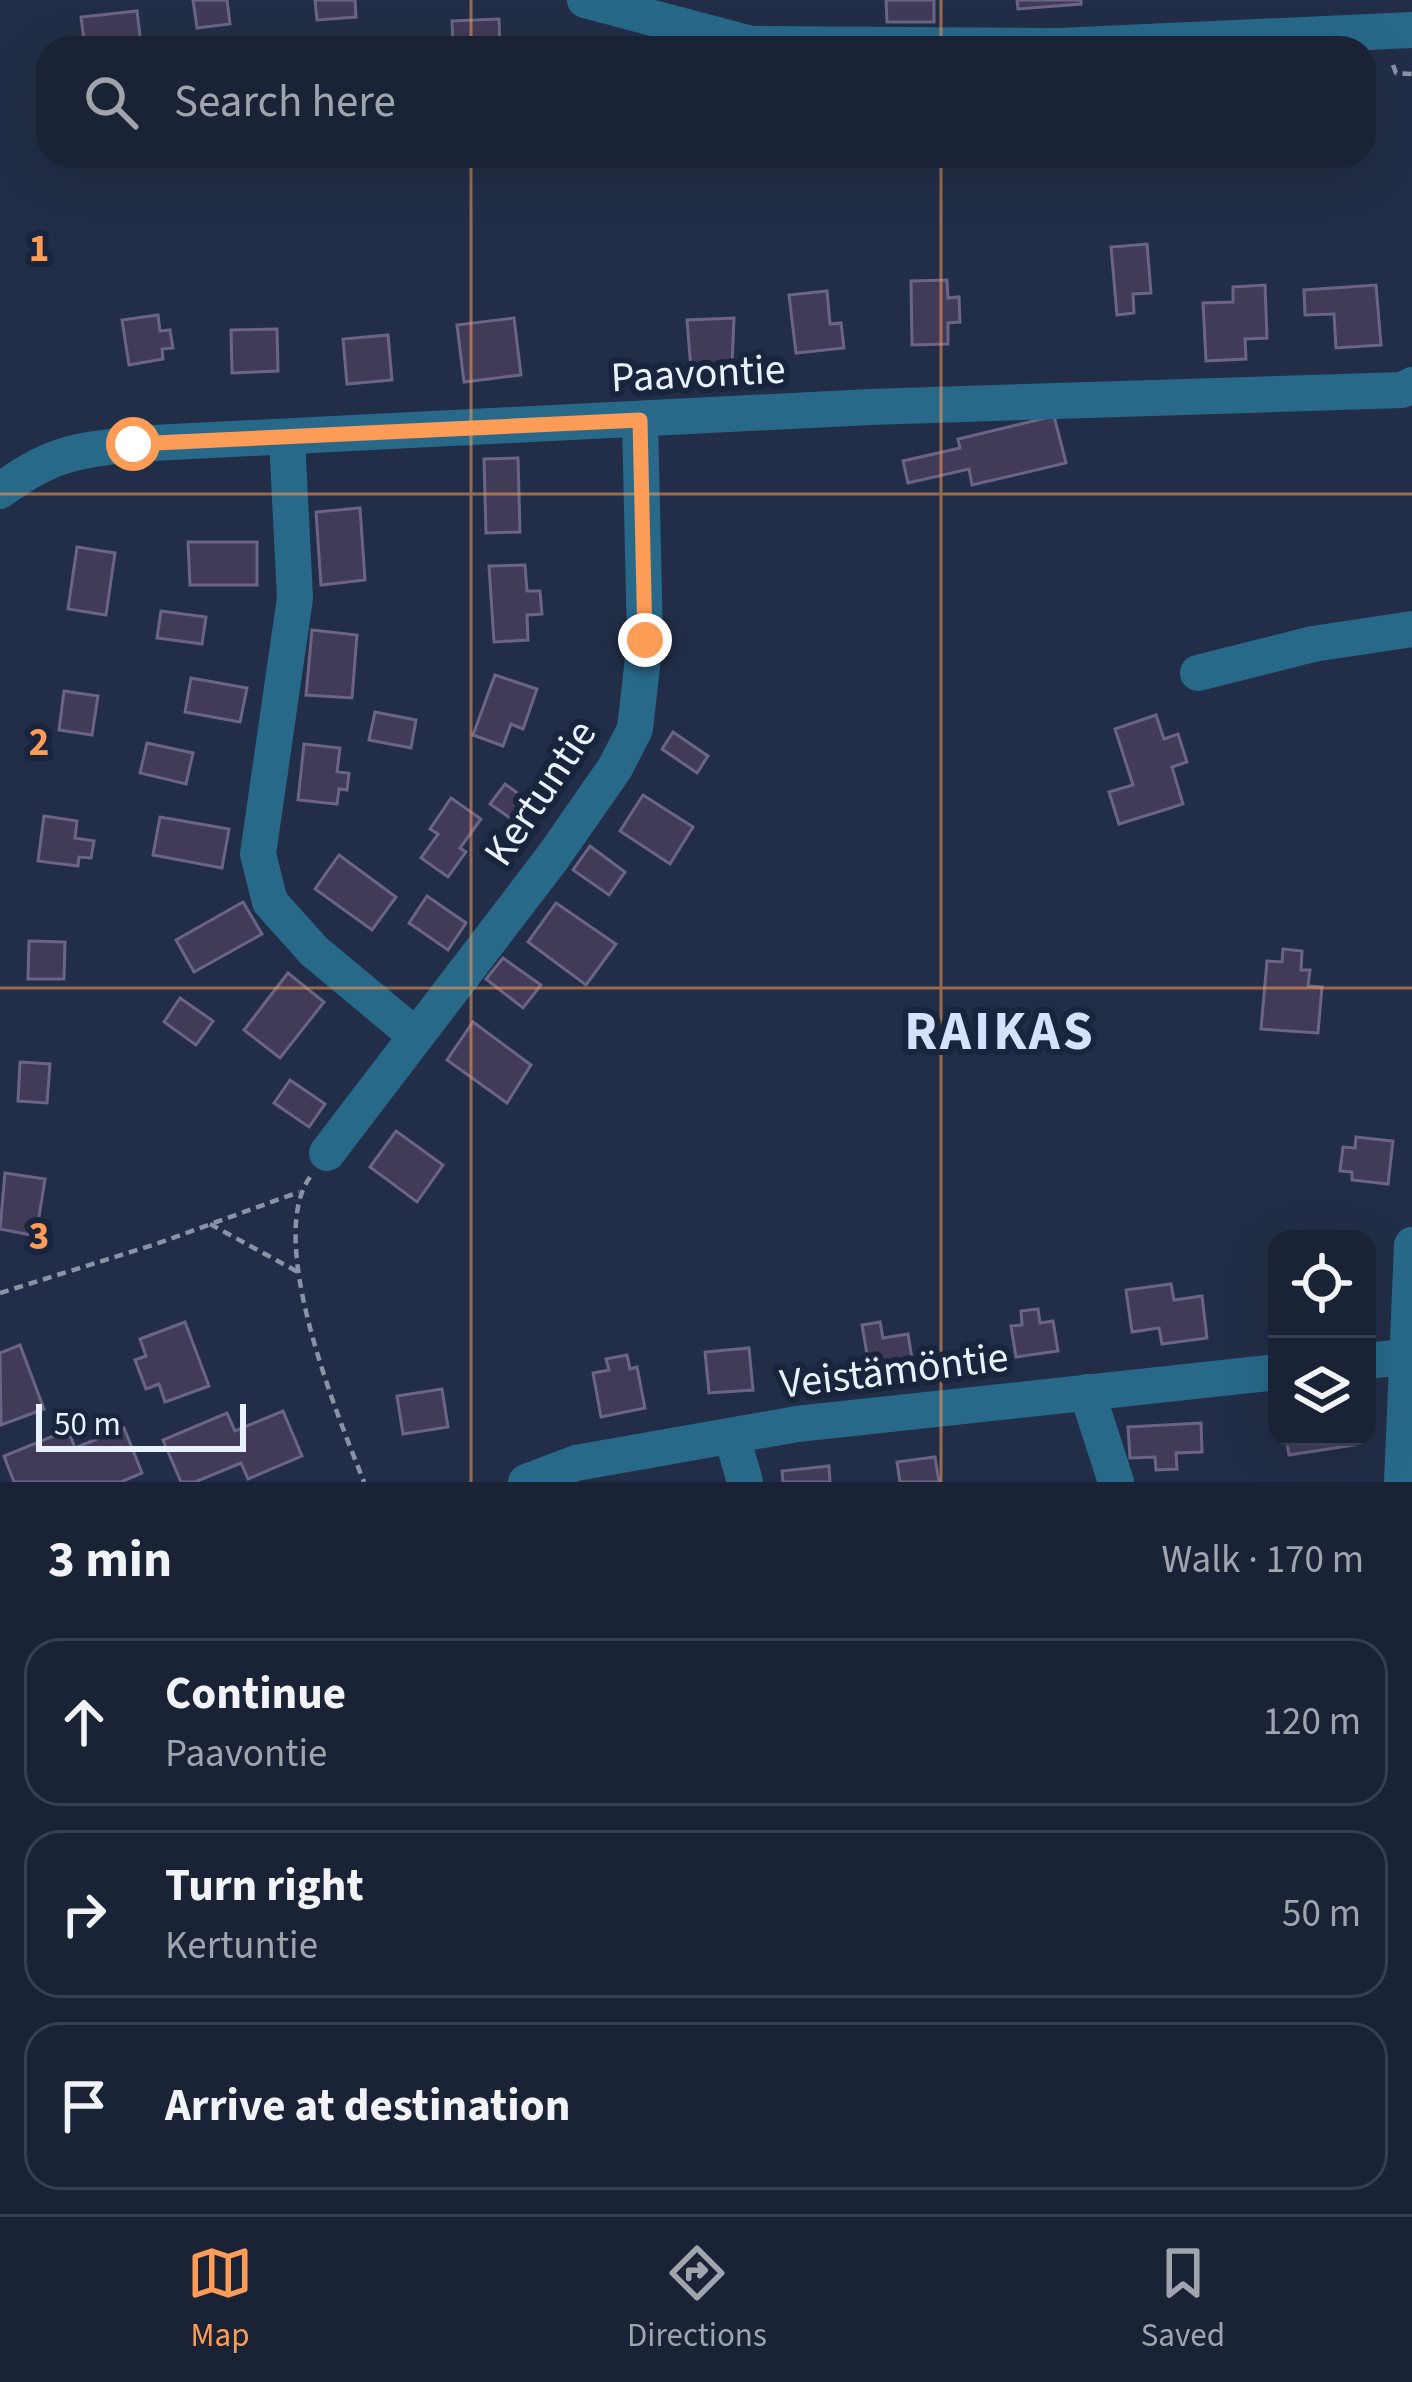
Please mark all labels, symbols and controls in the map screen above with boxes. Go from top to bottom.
search box [36,36,1376,168]
icon: search [78,69,144,135]
text: Search here [174,70,396,134]
text: 1 [29,221,49,277]
street label: Paavontie [609,339,787,409]
route start [106,417,160,471]
route end [618,613,672,667]
street label: Kertuntie [470,708,612,878]
text: 2 [29,715,49,771]
district label: RAIKAS [904,994,1096,1071]
text: 3 [29,1209,49,1265]
map controls [1268,1230,1376,1446]
button: locate [1268,1230,1376,1338]
street label: Veistämöntie [777,1327,1012,1415]
button: layers [1268,1338,1376,1446]
scale bar [36,1398,246,1451]
text: 50 m [54,1401,121,1448]
text: 3 min [48,1524,172,1596]
text: Walk · 170 m [1161,1532,1364,1588]
text: Continue [165,1662,346,1726]
icon: ahead [51,1689,117,1755]
text: 120 m [1263,1694,1361,1750]
text: Paavontie [165,1726,327,1782]
text: Turn right [165,1854,364,1918]
icon: right [51,1881,117,1947]
text: 50 m [1282,1886,1361,1942]
text: Kertuntie [165,1918,318,1974]
icon: arrive [51,2073,117,2139]
text: Arrive at destination [165,2074,570,2138]
tab: Map [187,2240,253,2359]
tab: Directions [627,2240,767,2359]
tab: Saved [1141,2240,1225,2359]

